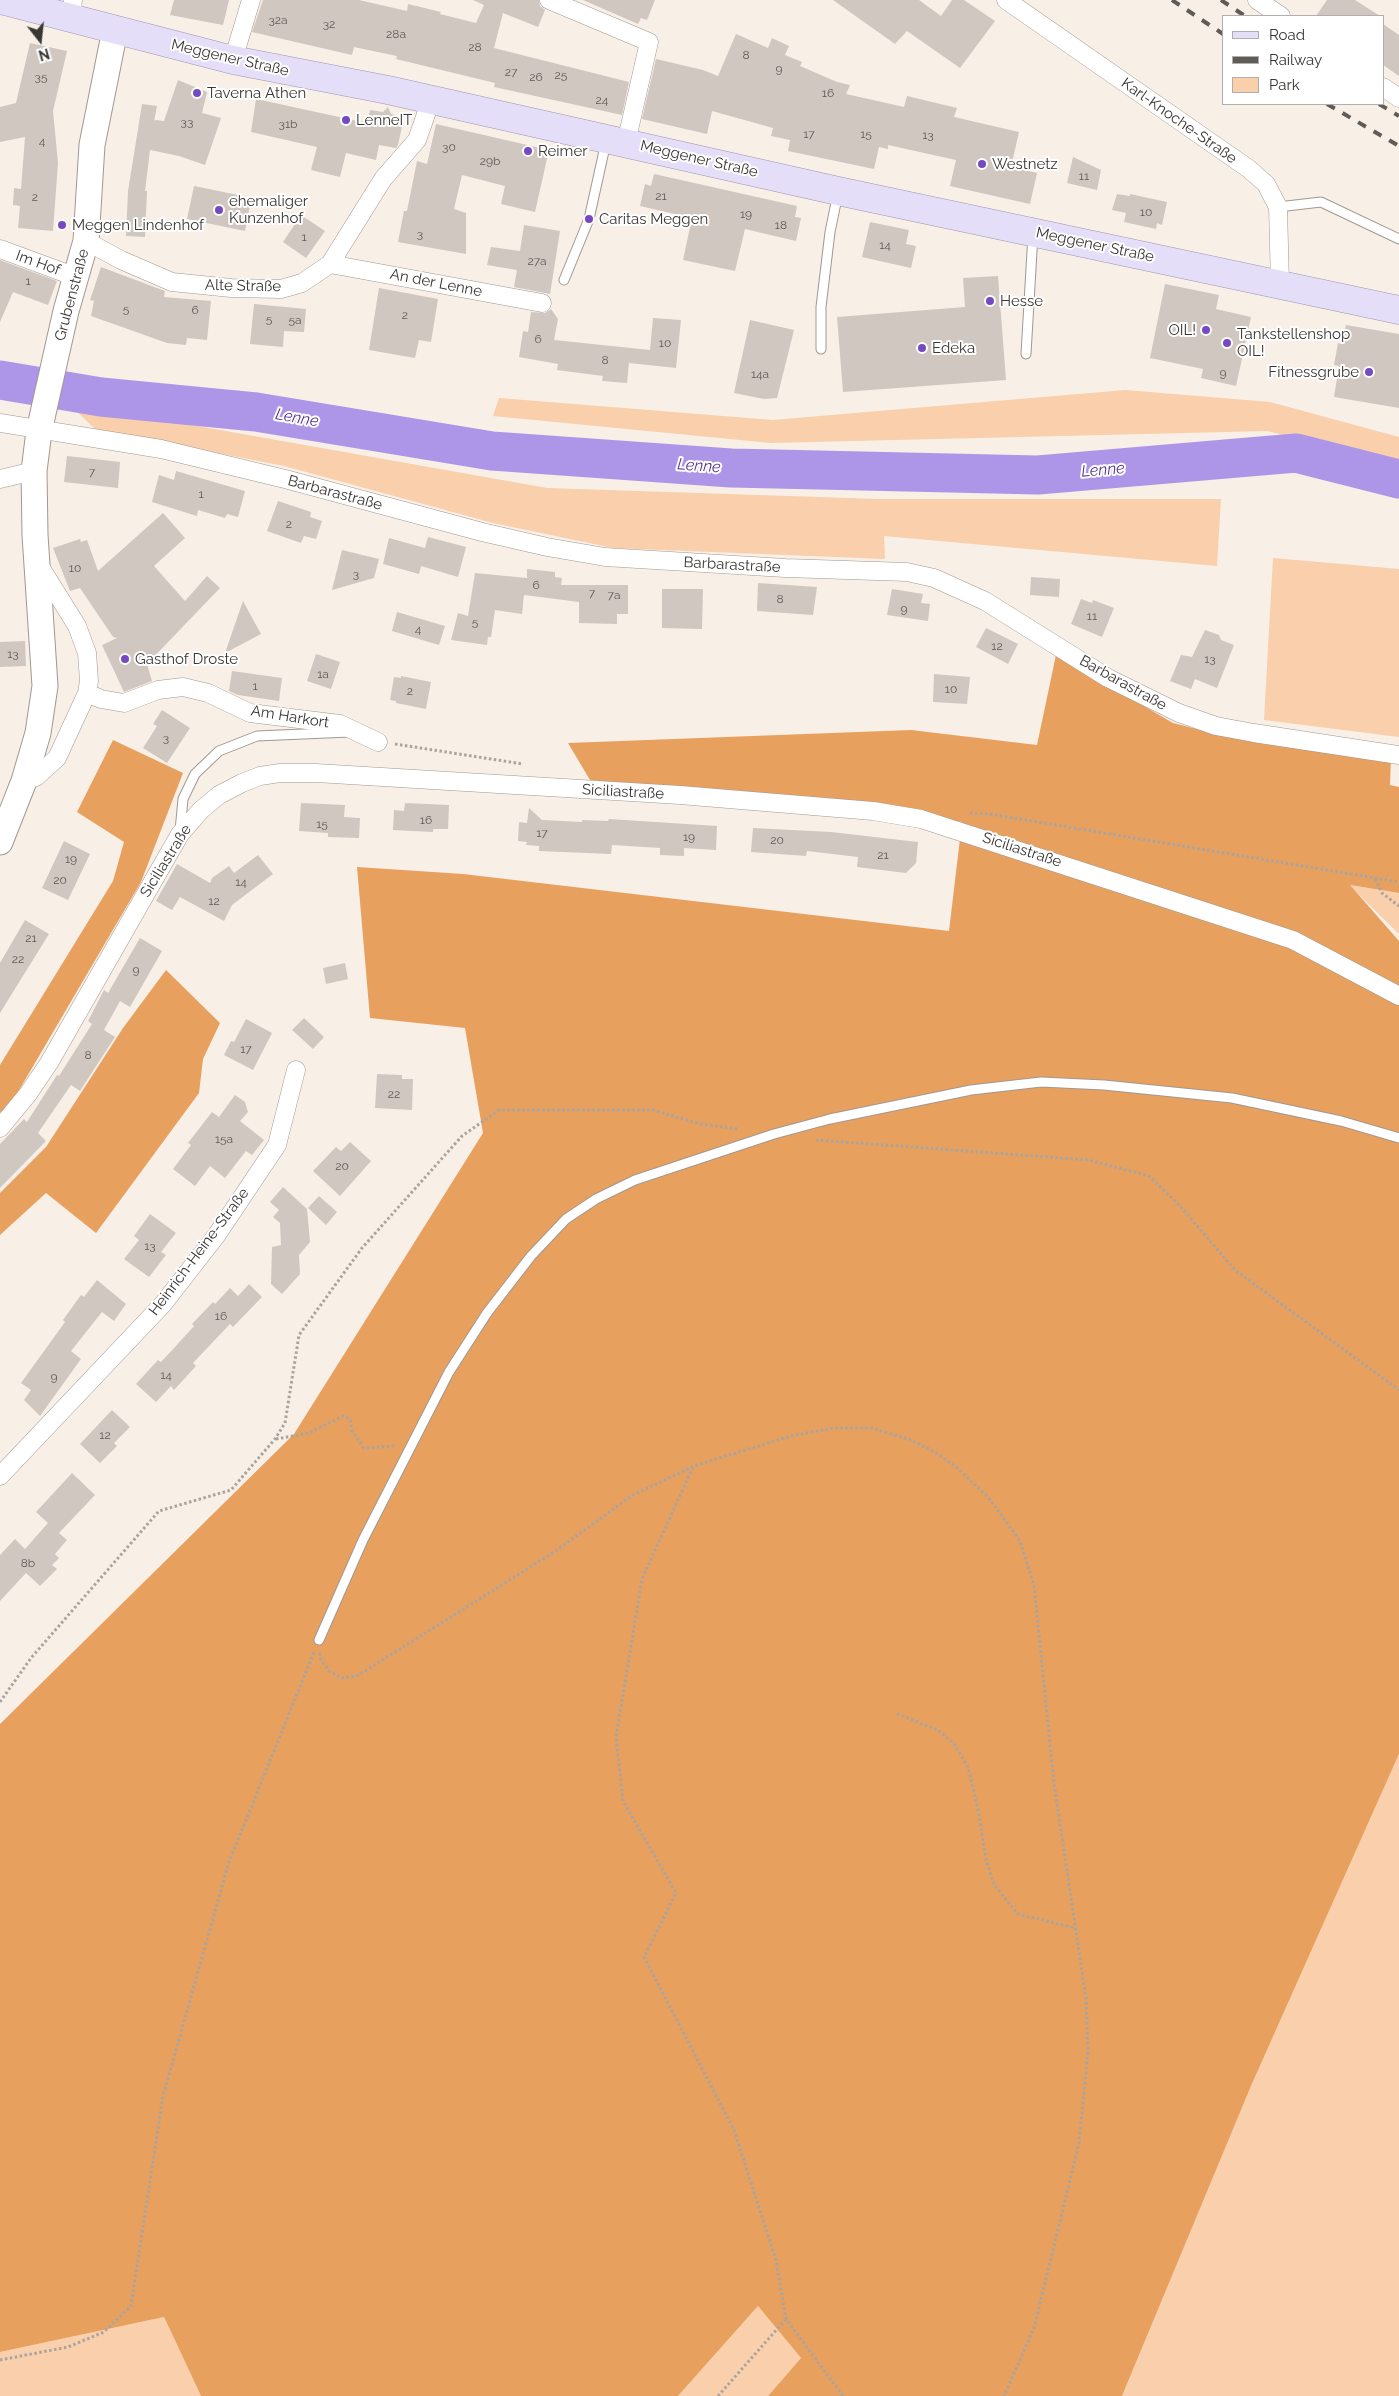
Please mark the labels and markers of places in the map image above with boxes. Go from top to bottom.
place label: Taverna Athen [207,84,306,102]
marker: Taverna Athen [191,87,203,99]
place label: LenneIT [356,111,412,129]
marker: LenneIT [340,114,352,126]
place label: Reimer [538,142,587,160]
marker: Reimer [522,145,534,157]
place label: Westnetz [992,155,1058,173]
marker: Westnetz [976,158,988,170]
place label: ehemaliger Kunzenhof [229,192,308,227]
marker: ehemaliger Kunzenhof [213,204,225,216]
place label: Caritas Meggen [599,210,708,228]
marker: Caritas Meggen [583,213,595,225]
place label: Meggen Lindenhof [72,216,204,234]
marker: Meggen Lindenhof [56,219,68,231]
place label: Hesse [1000,292,1043,310]
marker: Hesse [984,295,996,307]
place label: OIL! [1168,321,1196,339]
marker: OIL! [1200,324,1212,336]
place label: Tankstellenshop OIL! [1237,325,1350,360]
marker: Tankstellenshop OIL! [1221,337,1233,349]
place label: Edeka [932,339,975,357]
marker: Edeka [916,342,928,354]
place label: Fitnessgrube [1268,363,1359,381]
marker: Fitnessgrube [1363,366,1375,378]
place label: Gasthof Droste [135,650,238,668]
marker: Gasthof Droste [119,653,131,665]

